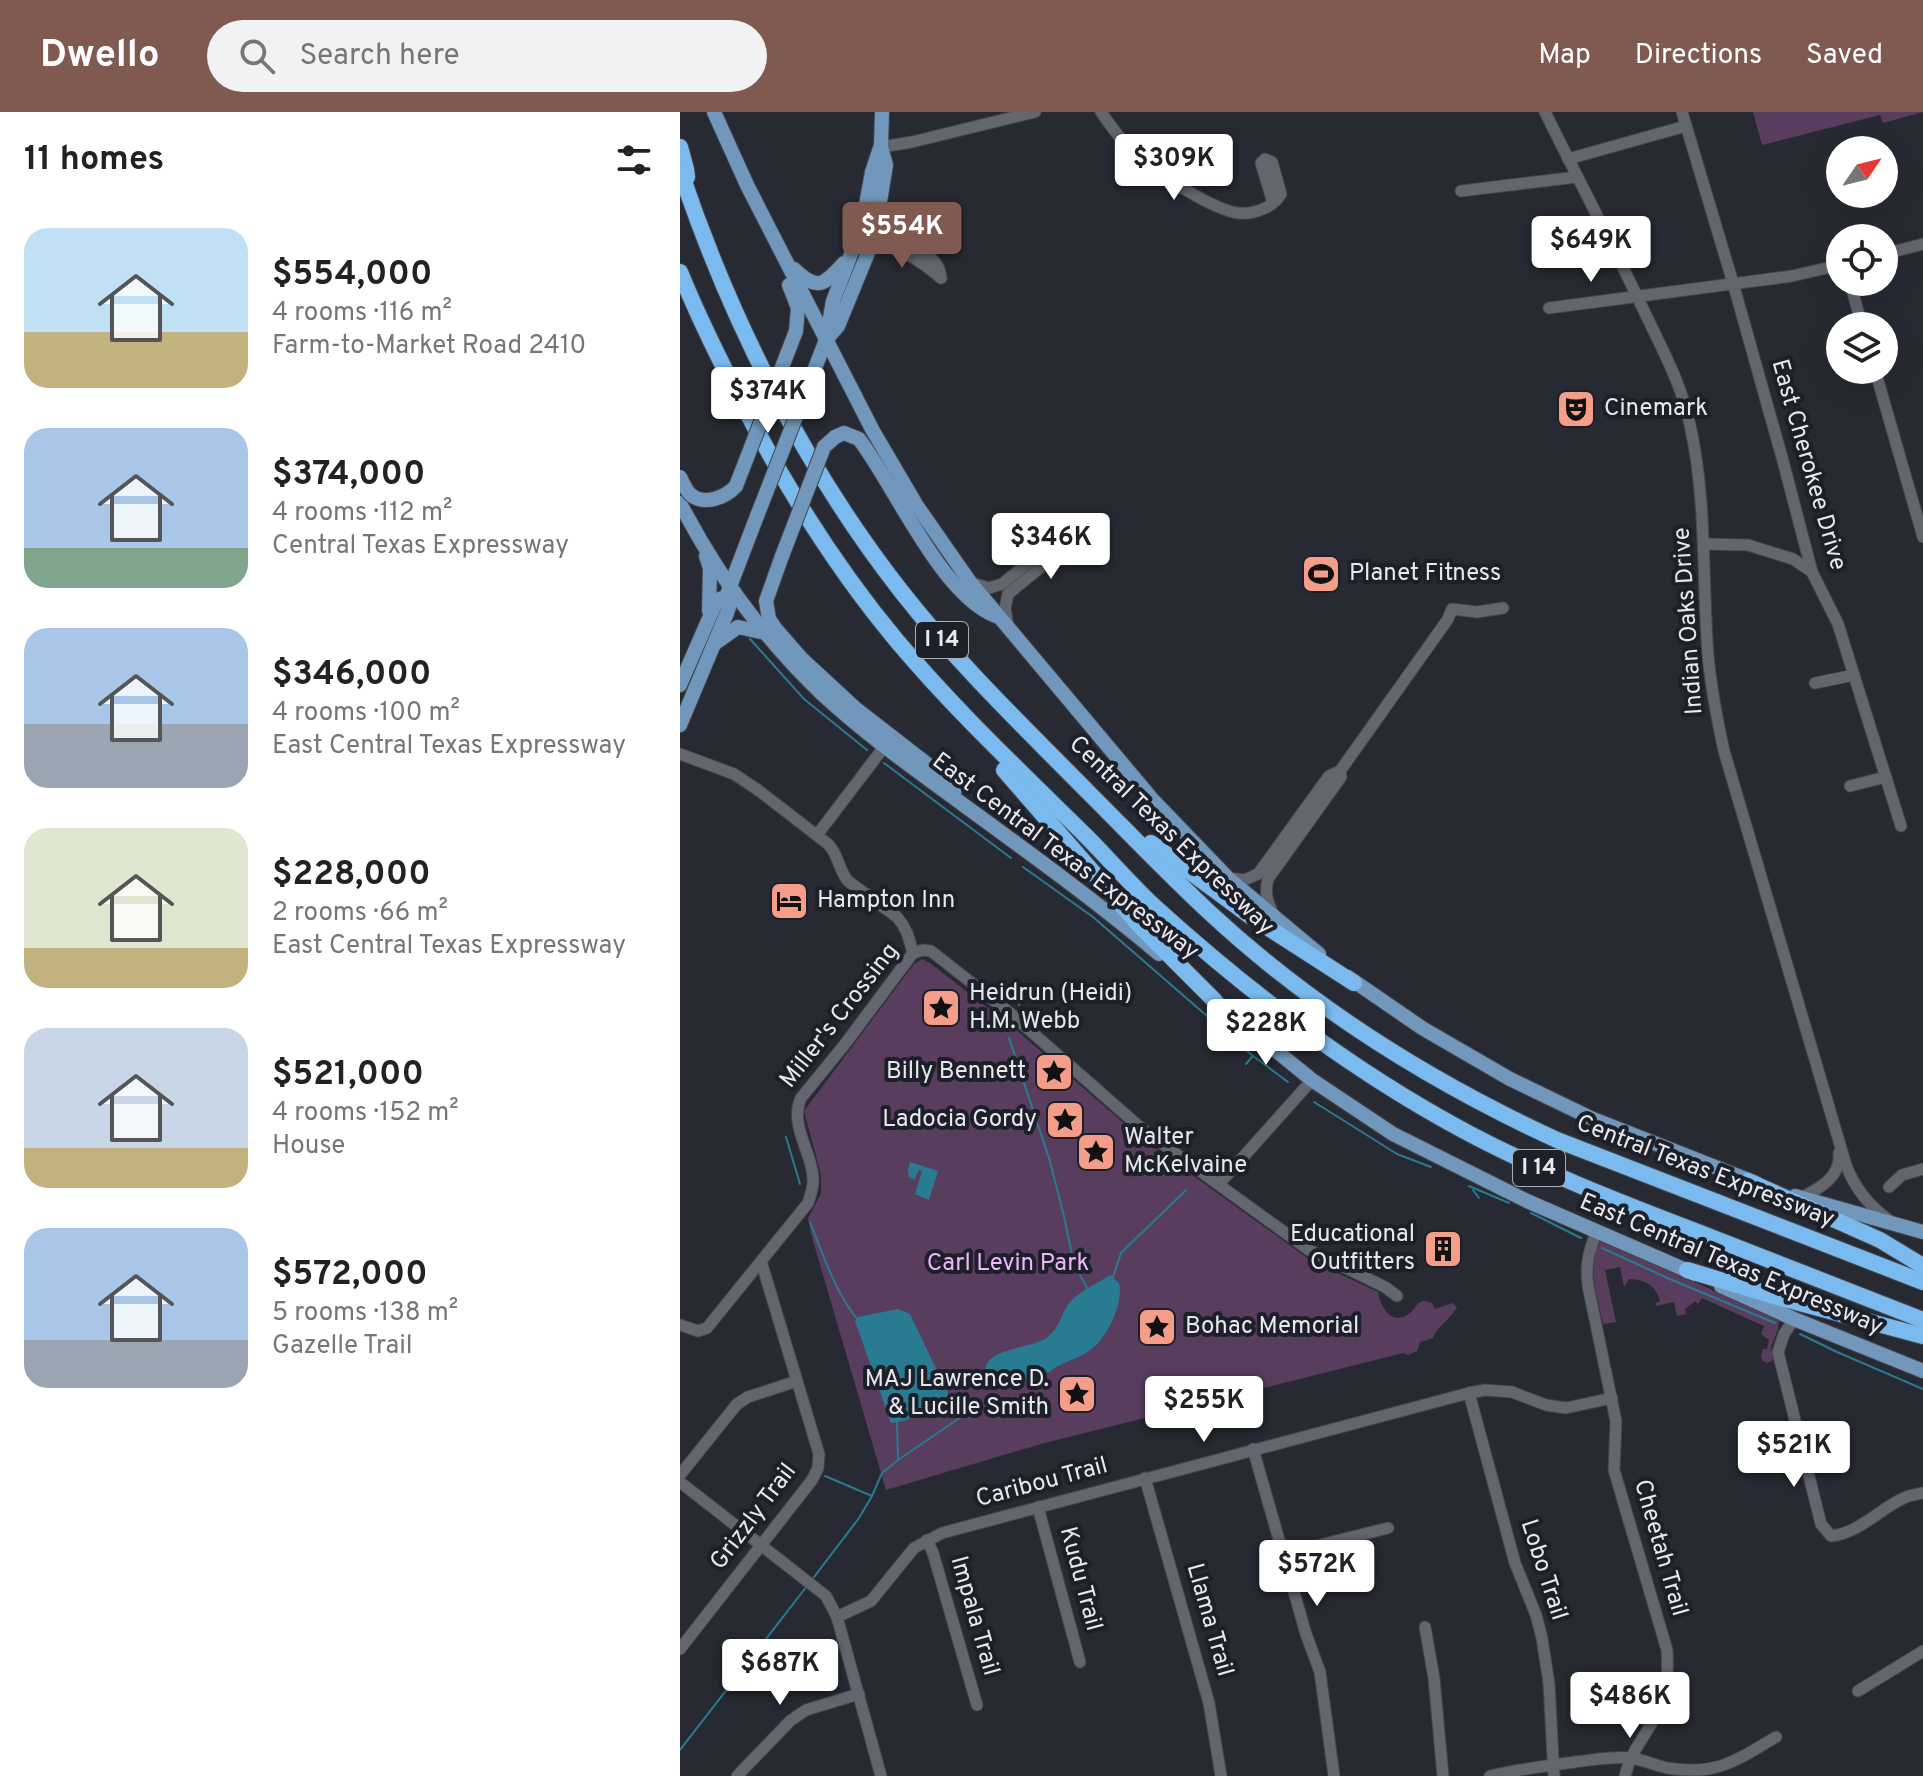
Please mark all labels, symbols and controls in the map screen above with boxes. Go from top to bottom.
search box [207,20,767,92]
text: Dwello [40,32,159,81]
icon: search [235,34,279,78]
text: Search here [299,38,460,75]
text: Map [1538,38,1591,74]
text: Directions [1635,38,1762,74]
text: Saved [1806,38,1883,74]
pin: $309K [1118,134,1230,202]
north arrow [1826,136,1898,208]
map controls [1826,136,1898,384]
icon: filters [612,138,656,182]
text: 11 homes [24,139,164,182]
text: $309K [1133,143,1215,176]
pin: $554K [846,202,958,270]
text: $554K [860,211,944,244]
pin: $649K [1535,216,1647,284]
button: locate [1826,224,1898,296]
text: $649K [1550,225,1632,258]
text: $554,000 [272,254,432,297]
icon: home [88,260,184,356]
text: 4 rooms · 116 m² [272,297,452,330]
button: layers [1826,312,1898,384]
text: Farm-to-Market Road 2410 [272,330,586,363]
street label: East Cherokee Drive [1764,356,1852,574]
pin: $374K [712,367,824,435]
text: $374K [729,376,807,409]
theatre icon: Cinemark [1555,388,1597,430]
place label: Cinemark [1604,394,1708,424]
text: $374,000 [272,454,425,497]
icon: home [88,460,184,556]
text: 4 rooms · 112 m² [272,497,452,530]
pin: $346K [995,513,1107,581]
text: $346K [1010,522,1092,555]
street label: Indian Oaks Drive [1667,526,1711,716]
text: Central Texas Expressway [272,530,569,563]
sports icon: Planet Fitness [1300,553,1342,595]
place label: Planet Fitness [1349,559,1501,589]
road number: I 14 [916,622,968,658]
text: $346,000 [272,654,431,697]
icon: home [88,660,184,756]
text: 4 rooms · 100 m² [272,697,460,730]
text: East Central Texas Expressway [272,730,626,763]
street label: Central Texas Expressway [1062,730,1280,942]
street label: East Central Texas Expressway [925,747,1205,967]
text: $228,000 [272,854,431,897]
icon: home [88,860,184,956]
hotel icon: Hampton Inn [768,880,810,922]
place label: Hampton Inn [817,886,955,916]
text: 2 rooms · 66 m² [272,897,448,930]
text: East Central Texas Expressway [272,930,626,963]
street label: Miller's Crossing [774,937,906,1095]
place label: Heidrun (Heidi) H.M. Webb [969,979,1132,1037]
place icon: Heidrun (Heidi) H.M. Webb [920,987,962,1029]
pin: $228K [1210,999,1322,1067]
text: $228K [1225,1008,1307,1041]
place icon: Billy Bennett [1033,1051,1075,1093]
text: $521,000 [272,1054,424,1097]
place label: Billy Bennett [886,1057,1026,1087]
icon: home [88,1060,184,1156]
text: 4 rooms · 152 m² [272,1097,459,1130]
place icon: Ladocia Gordy [1044,1099,1086,1141]
place label: Ladocia Gordy [882,1105,1037,1135]
street label: Central Texas Expressway [1572,1109,1838,1235]
place label: Walter McKelvaine [1124,1123,1247,1181]
text: House [272,1130,345,1163]
place icon: Walter McKelvaine [1075,1131,1117,1173]
road number: I 14 [1513,1150,1565,1186]
street label: East Central Texas Expressway [1575,1187,1887,1343]
place label: Educational Outfitters [1290,1220,1415,1278]
building icon: Educational Outfitters [1422,1228,1464,1270]
park label: Carl Levin Park [927,1249,1089,1279]
text: $572,000 [272,1254,428,1297]
icon: home [88,1260,184,1356]
text: 5 rooms · 138 m² [272,1297,458,1330]
place icon: Bohac Memorial [1136,1306,1178,1348]
place label: Bohac Memorial [1185,1312,1359,1342]
text: Gazelle Trail [272,1330,413,1363]
place label: MAJ Lawrence D. & Lucille Smith [865,1365,1049,1423]
place icon: MAJ Lawrence D. & Lucille Smith [1056,1373,1098,1415]
pin: $255K [1148,1376,1260,1444]
text: $255K [1163,1385,1245,1418]
pin: $521K [1738,1421,1850,1489]
text: $521K [1756,1430,1832,1463]
street label: Caribou Trail [973,1451,1111,1515]
street label: Grizzly Trail [704,1458,804,1576]
street label: Cheetah Trail [1626,1476,1694,1620]
street label: Lobo Trail [1513,1516,1573,1624]
street label: Kudu Trail [1052,1524,1108,1634]
pin: $572K [1261,1540,1373,1608]
text: $572K [1277,1549,1357,1582]
street label: Impala Trail [943,1553,1005,1679]
street label: Llama Trail [1179,1560,1239,1680]
pin: $687K [724,1639,836,1707]
text: $687K [740,1648,820,1681]
pin: $486K [1574,1672,1686,1740]
text: $486K [1588,1681,1672,1714]

